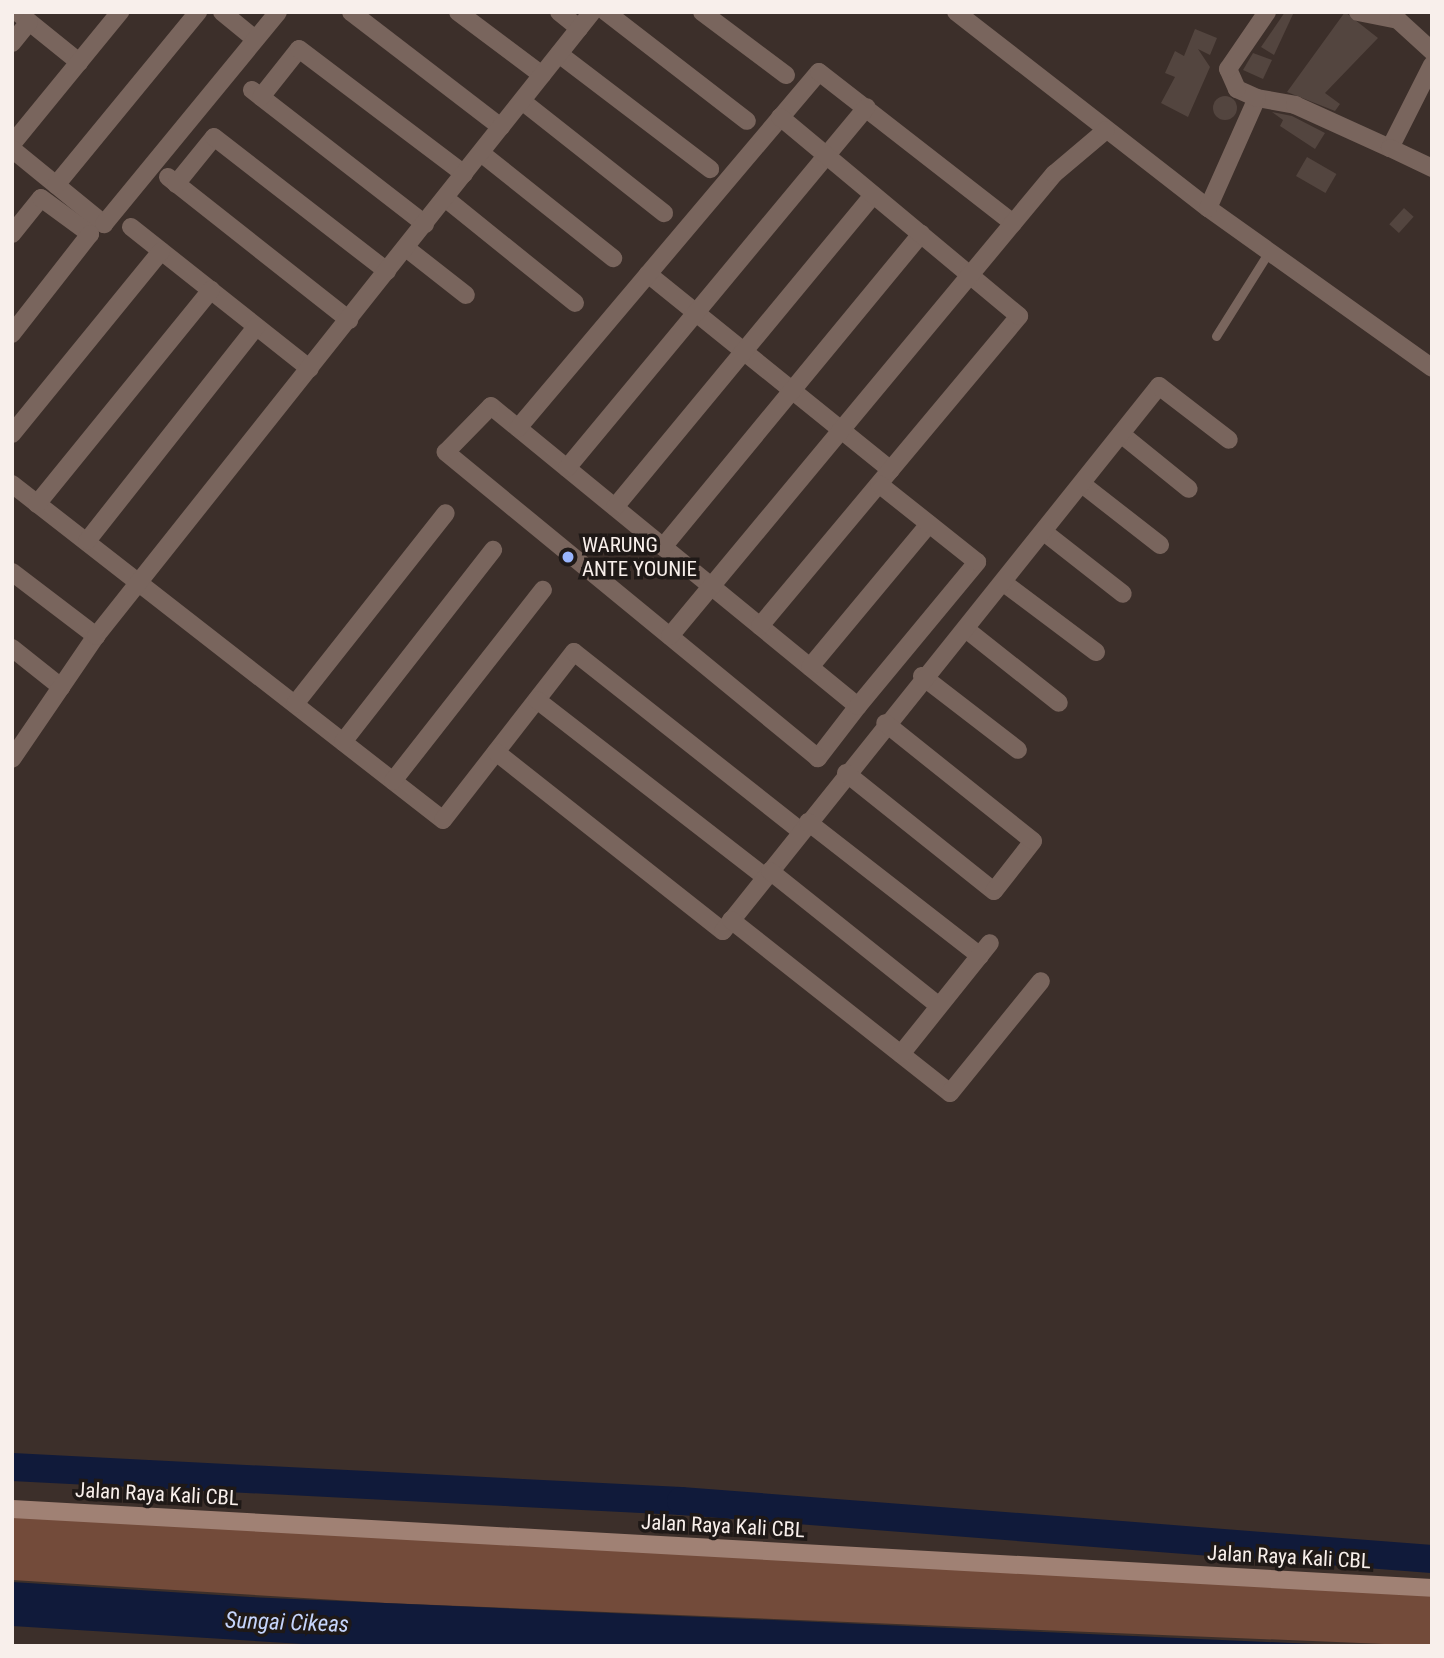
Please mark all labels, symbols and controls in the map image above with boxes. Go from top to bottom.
place label: WARUNG ANTE YOUNIE [582,532,697,582]
marker: WARUNG ANTE YOUNIE [560,549,576,565]
street label: Jalan Raya Kali CBL [74,1477,240,1511]
street label: Jalan Raya Kali CBL [640,1509,806,1543]
street label: Jalan Raya Kali CBL [1206,1540,1372,1574]
water label: Sungai Cikeas [224,1607,350,1639]

